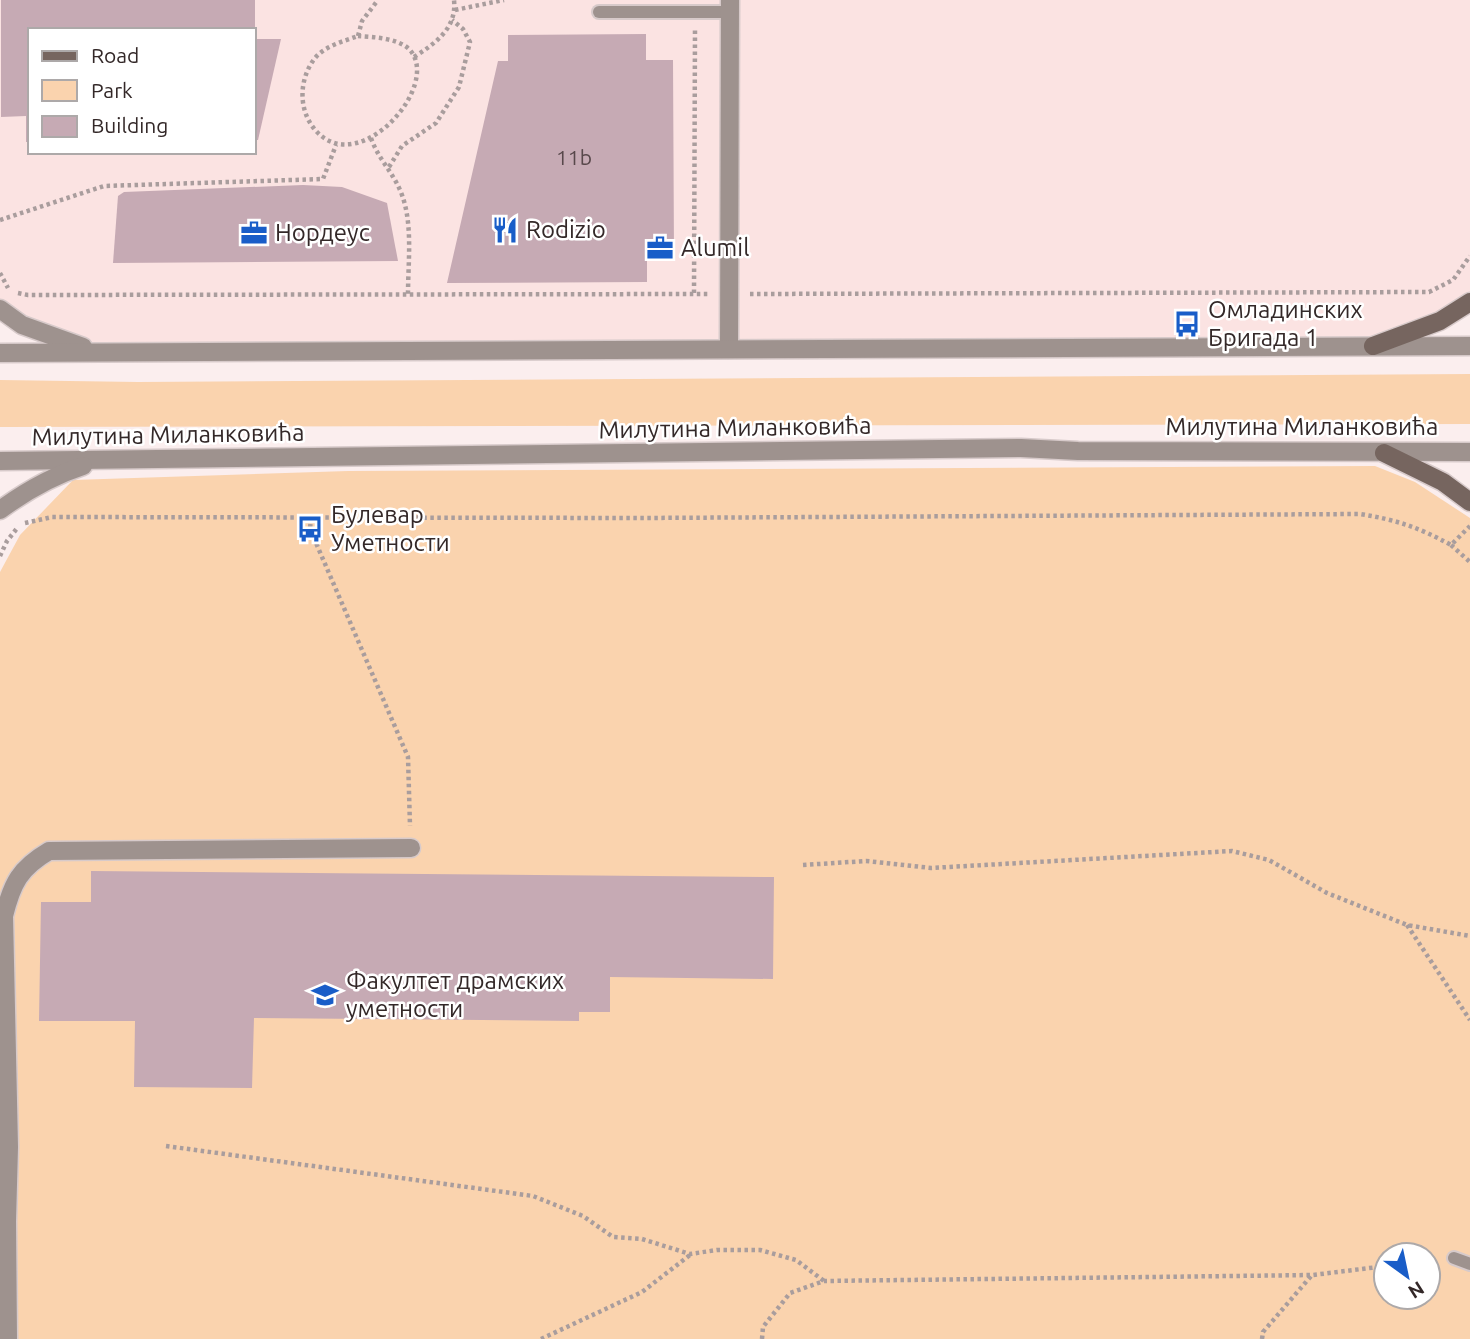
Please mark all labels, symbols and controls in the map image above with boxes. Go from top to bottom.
legend [28,28,256,154]
text: Road [91,43,139,67]
text: Park [91,78,133,102]
text: Building [91,113,168,137]
house number: 11b [556,145,592,169]
restaurant icon: Rodizio [490,215,520,245]
place label: Rodizio [526,216,606,243]
office icon: Нордеус [239,218,269,248]
place label: Нордеус [275,219,370,246]
office icon: Alumil [645,233,675,263]
place label: Alumil [681,234,749,261]
place label: Омладинских Бригада 1 [1208,296,1363,351]
bus stop icon: Омладинских Бригада 1 [1172,309,1202,339]
street label: Милутина Миланковића [598,412,872,443]
street label: Милутина Миланковића [1166,413,1438,440]
street label: Милутина Миланковића [31,419,305,450]
place label: Булевар Уметности [331,501,450,556]
bus stop icon: Булевар Уметности [295,514,325,544]
place label: Факултет драмских уметности [346,967,564,1022]
school or university icon: Факултет драмских уметности [310,980,340,1010]
north arrow [1372,1241,1442,1311]
text: N [1404,1277,1428,1303]

